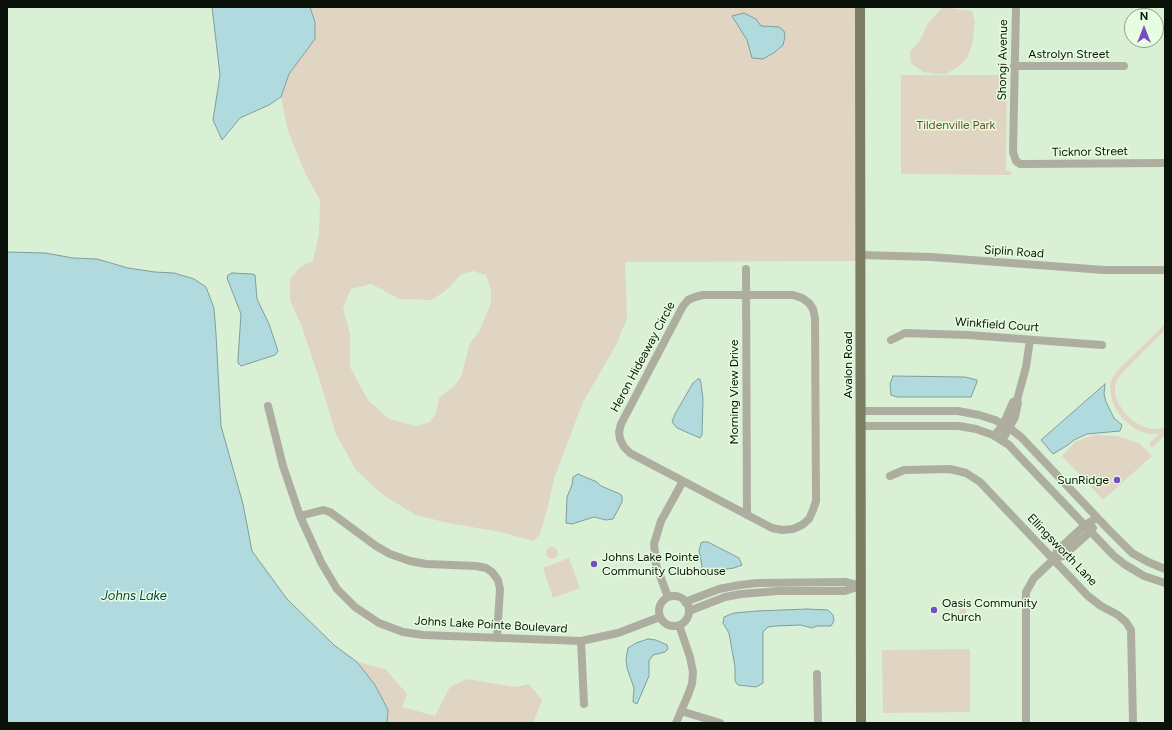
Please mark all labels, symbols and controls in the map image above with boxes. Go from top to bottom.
north arrow [1124,8,1164,48]
text: N [1140,10,1148,23]
street label: Shongi Avenue [995,19,1011,101]
street label: Astrolyn Street [1028,47,1110,61]
park label: Tildenville Park [917,118,995,132]
street label: Ticknor Street [1052,144,1128,160]
street label: Siplin Road [984,243,1044,261]
street label: Heron Hideaway Circle [608,299,678,415]
street label: Winkfield Court [955,315,1039,335]
street label: Avalon Road [841,331,855,399]
street label: Morning View Drive [727,340,741,444]
place label: SunRidge [1057,473,1109,487]
marker: SunRidge [1112,475,1122,485]
street label: Ellingsworth Lane [1024,511,1100,589]
place label: Johns Lake Pointe Community Clubhouse [602,550,726,578]
marker: Johns Lake Pointe Community Clubhouse [589,559,599,569]
water label: Johns Lake [101,588,167,604]
place label: Oasis Community Church [942,596,1037,624]
marker: Oasis Community Church [929,605,939,615]
street label: Johns Lake Pointe Boulevard [414,614,568,636]

